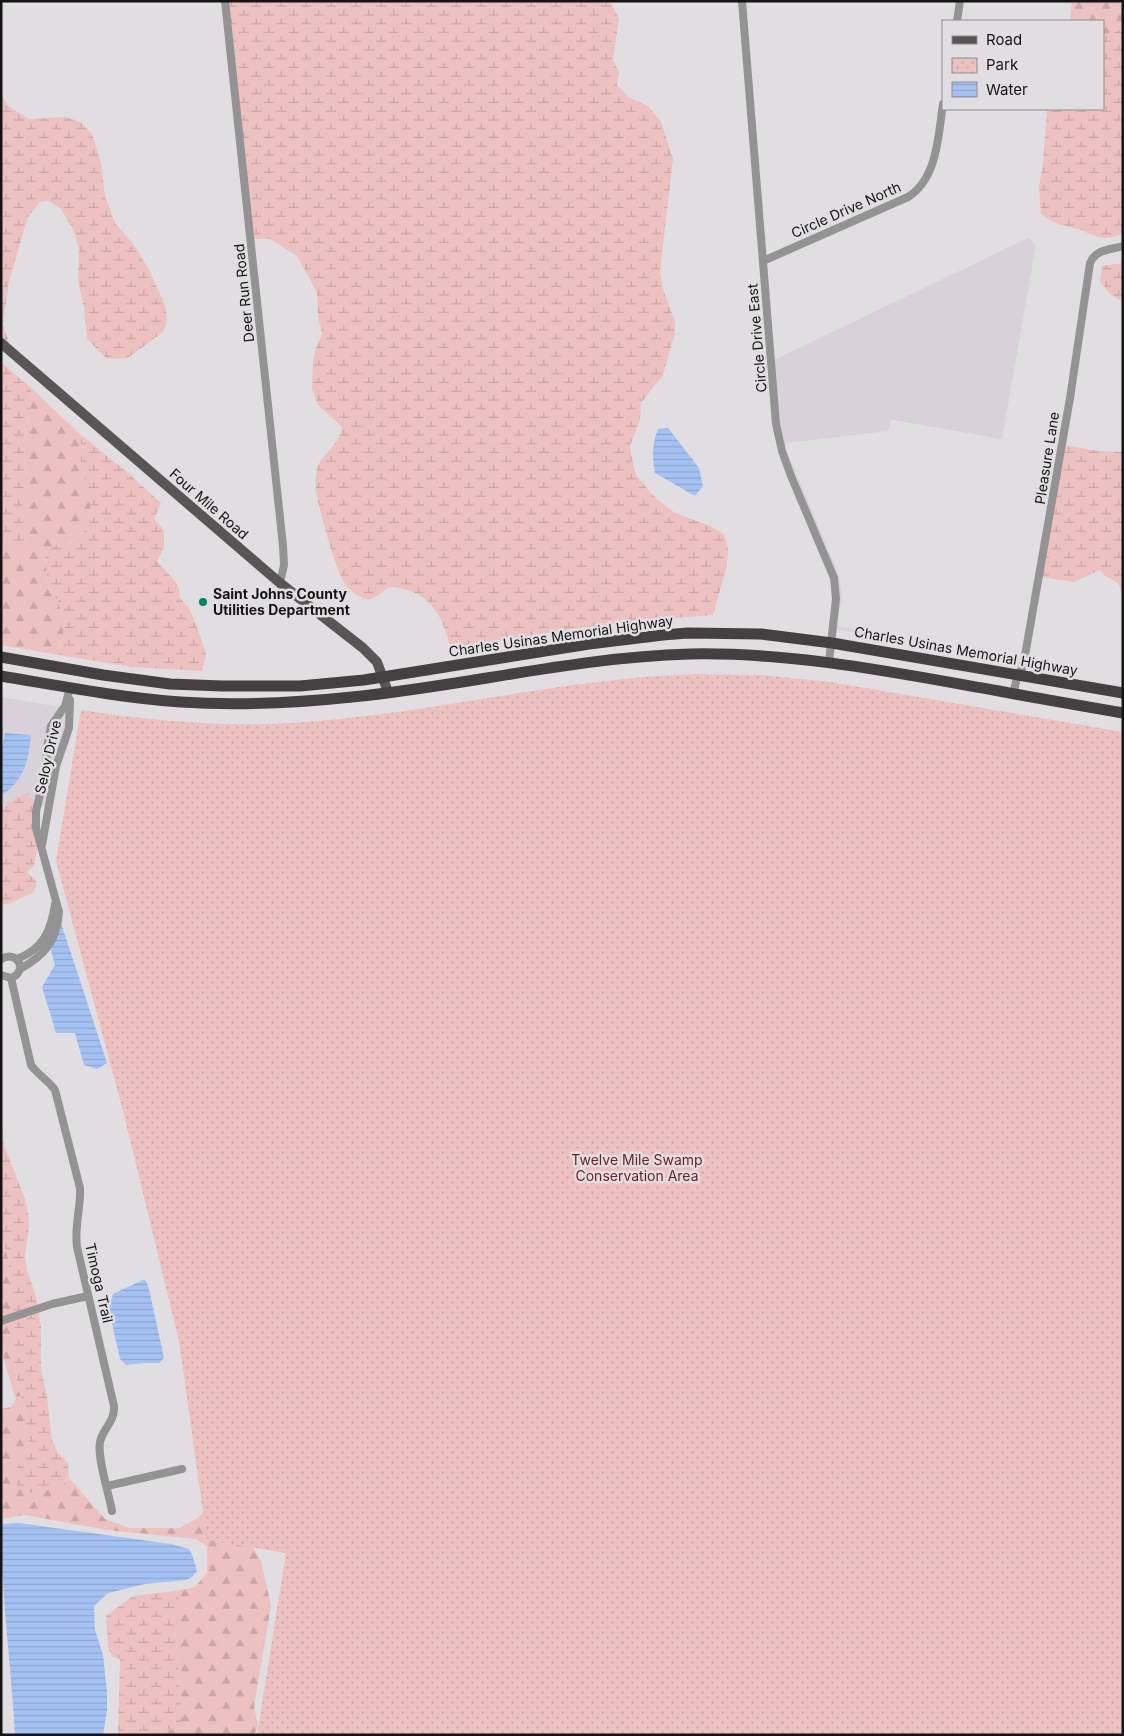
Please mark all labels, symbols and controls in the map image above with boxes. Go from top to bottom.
legend [942,20,1104,110]
text: Road [986,30,1022,49]
text: Park [986,55,1019,74]
text: Water [986,80,1028,99]
street label: Circle Drive North [788,178,903,241]
street label: Deer Run Road [230,243,257,343]
street label: Circle Drive East [743,283,770,393]
street label: Pleasure Lane [1031,410,1062,505]
street label: Four Mile Road [166,465,252,542]
place label: Saint Johns County Utilities Department [213,585,350,618]
marker: Saint Johns County Utilities Department [197,596,209,608]
street label: Charles Usinas Memorial Highway [448,611,674,660]
street label: Charles Usinas Memorial Highway [853,622,1079,679]
street label: Seloy Drive [31,718,64,795]
park label: Twelve Mile Swamp Conservation Area [571,1151,703,1184]
street label: Timoga Trail [82,1241,117,1325]

